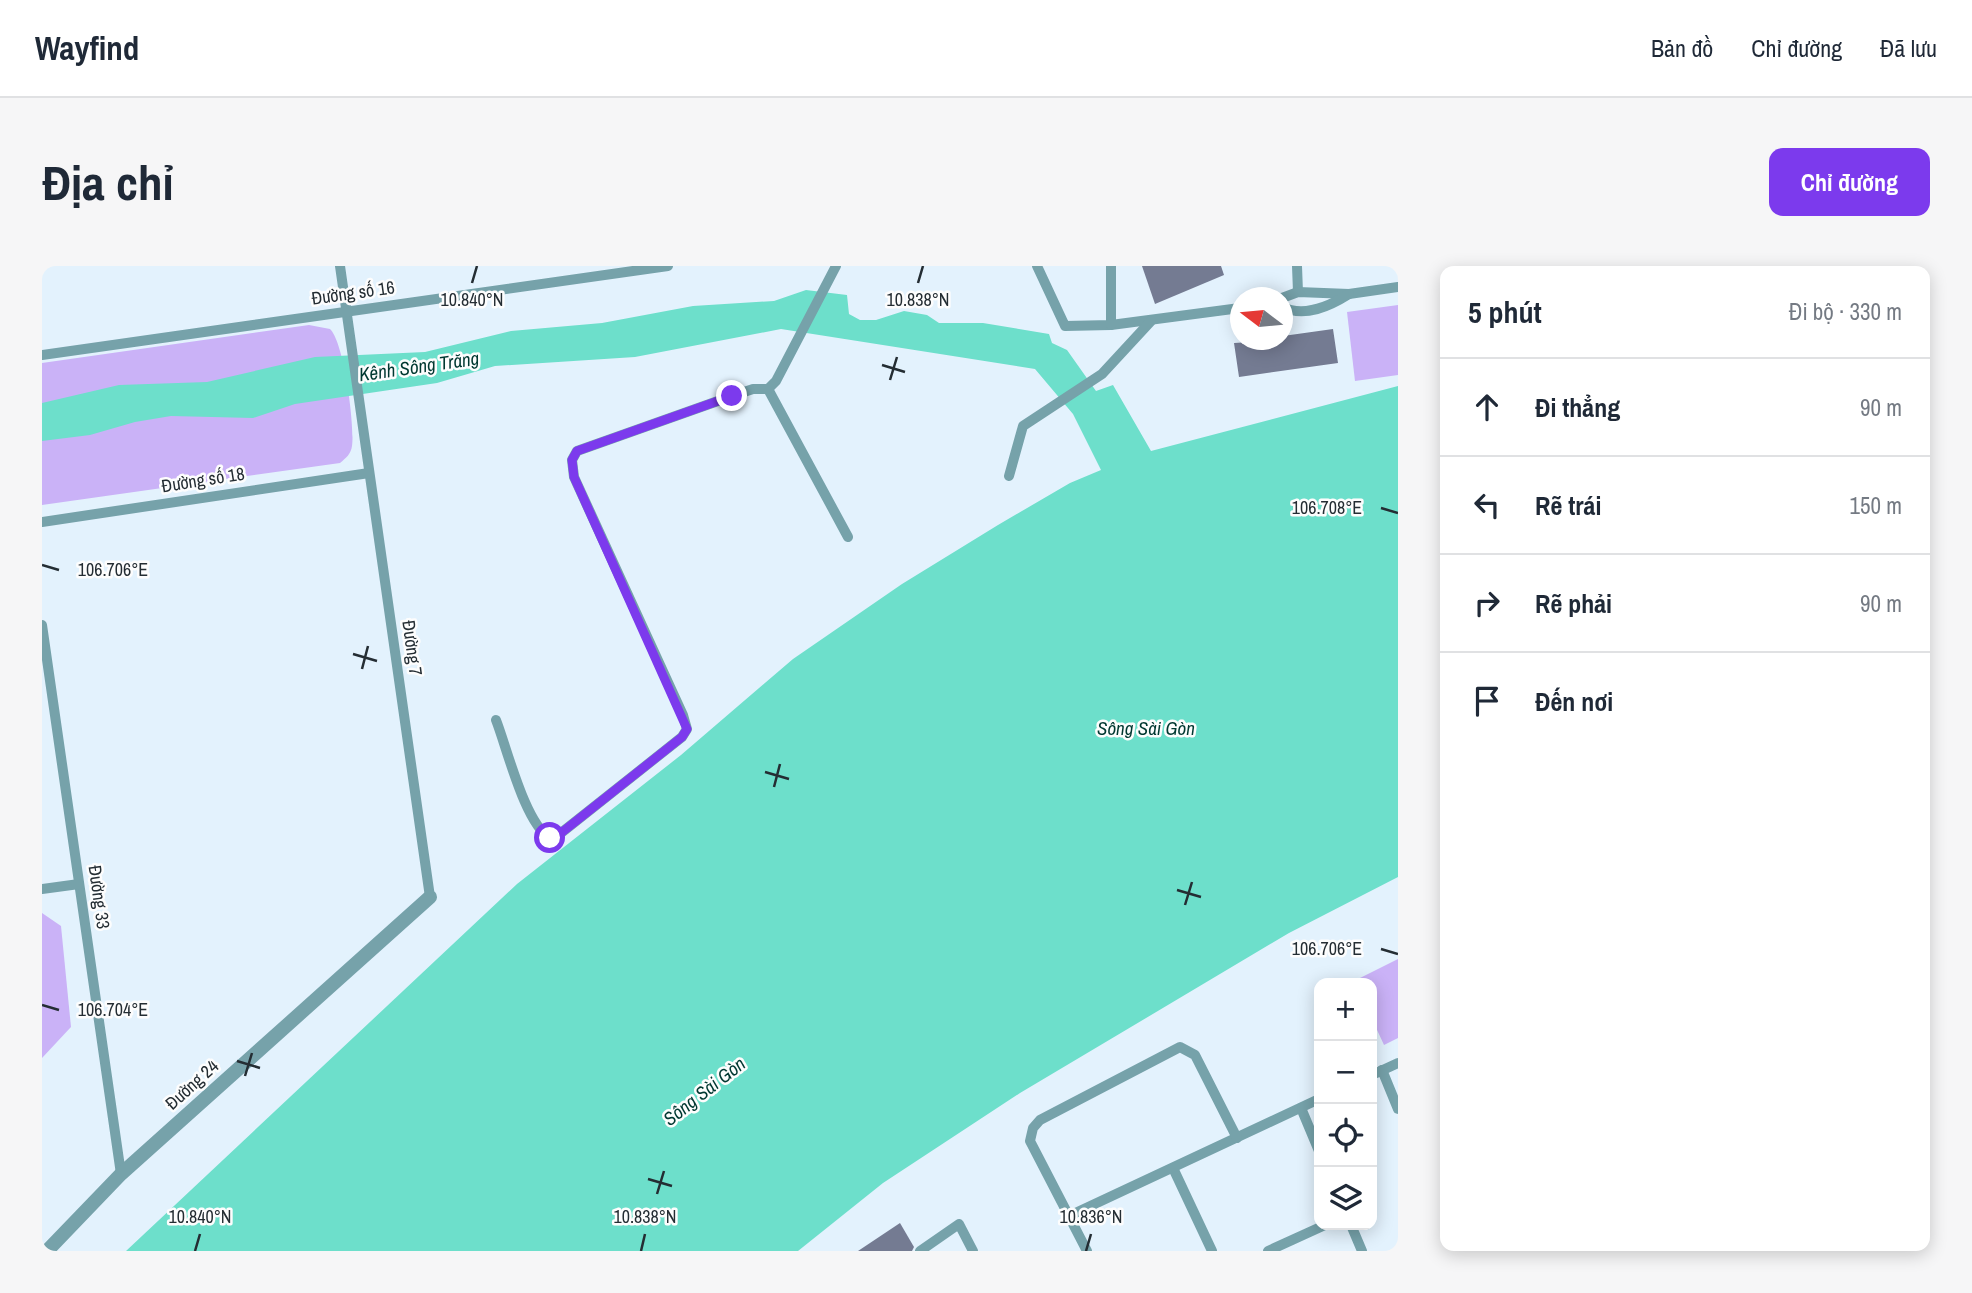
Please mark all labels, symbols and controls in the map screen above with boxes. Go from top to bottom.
text: Wayfind [35,26,139,70]
text: Bản đồ [1651,32,1713,64]
text: Chỉ đường [1751,32,1842,64]
text: Đã lưu [1880,32,1937,64]
button: Chỉ đường [1769,148,1930,216]
text: Địa chỉ [42,149,174,215]
street label: Đường số 16 [310,274,396,311]
text: 10.840°N [441,287,504,312]
text: 10.838°N [887,287,950,312]
north arrow [1230,287,1293,350]
text: 5 phút [1468,292,1542,332]
text: Đi bộ · 330 m [1789,296,1902,327]
water label: Kênh Sông Trăng [357,345,481,387]
route end [716,380,747,411]
icon: ahead [1468,388,1506,426]
text: Đi thẳng [1535,390,1620,425]
text: 90 m [1860,392,1902,423]
street label: Đường số 18 [160,461,246,498]
icon: left [1468,486,1506,524]
text: Rẽ trái [1535,488,1601,523]
text: 150 m [1850,490,1902,521]
text: 106.708°E [1292,495,1362,520]
text: 106.706°E [78,557,148,582]
icon: right [1468,584,1506,622]
text: Rẽ phải [1535,586,1612,621]
text: 90 m [1860,588,1902,619]
street label: Đường 7 [396,619,429,677]
icon: arrive [1468,682,1506,720]
text: Đến nơi [1535,684,1613,719]
water label: Sông Sài Gòn [1097,715,1195,741]
route start [534,822,565,853]
street label: Đường 33 [83,863,116,930]
text: 106.706°E [1292,936,1362,961]
map controls [1314,978,1377,1230]
button: + [1314,978,1377,1041]
text: 106.704°E [78,997,148,1022]
button: − [1314,1041,1377,1104]
water label: Sông Sài Gòn [657,1051,751,1131]
street label: Đường 24 [160,1054,224,1115]
button: locate [1314,1104,1377,1167]
button: layers [1314,1167,1377,1230]
text: 10.840°N [169,1204,232,1229]
text: 10.838°N [614,1204,677,1229]
text: 10.836°N [1060,1204,1123,1229]

